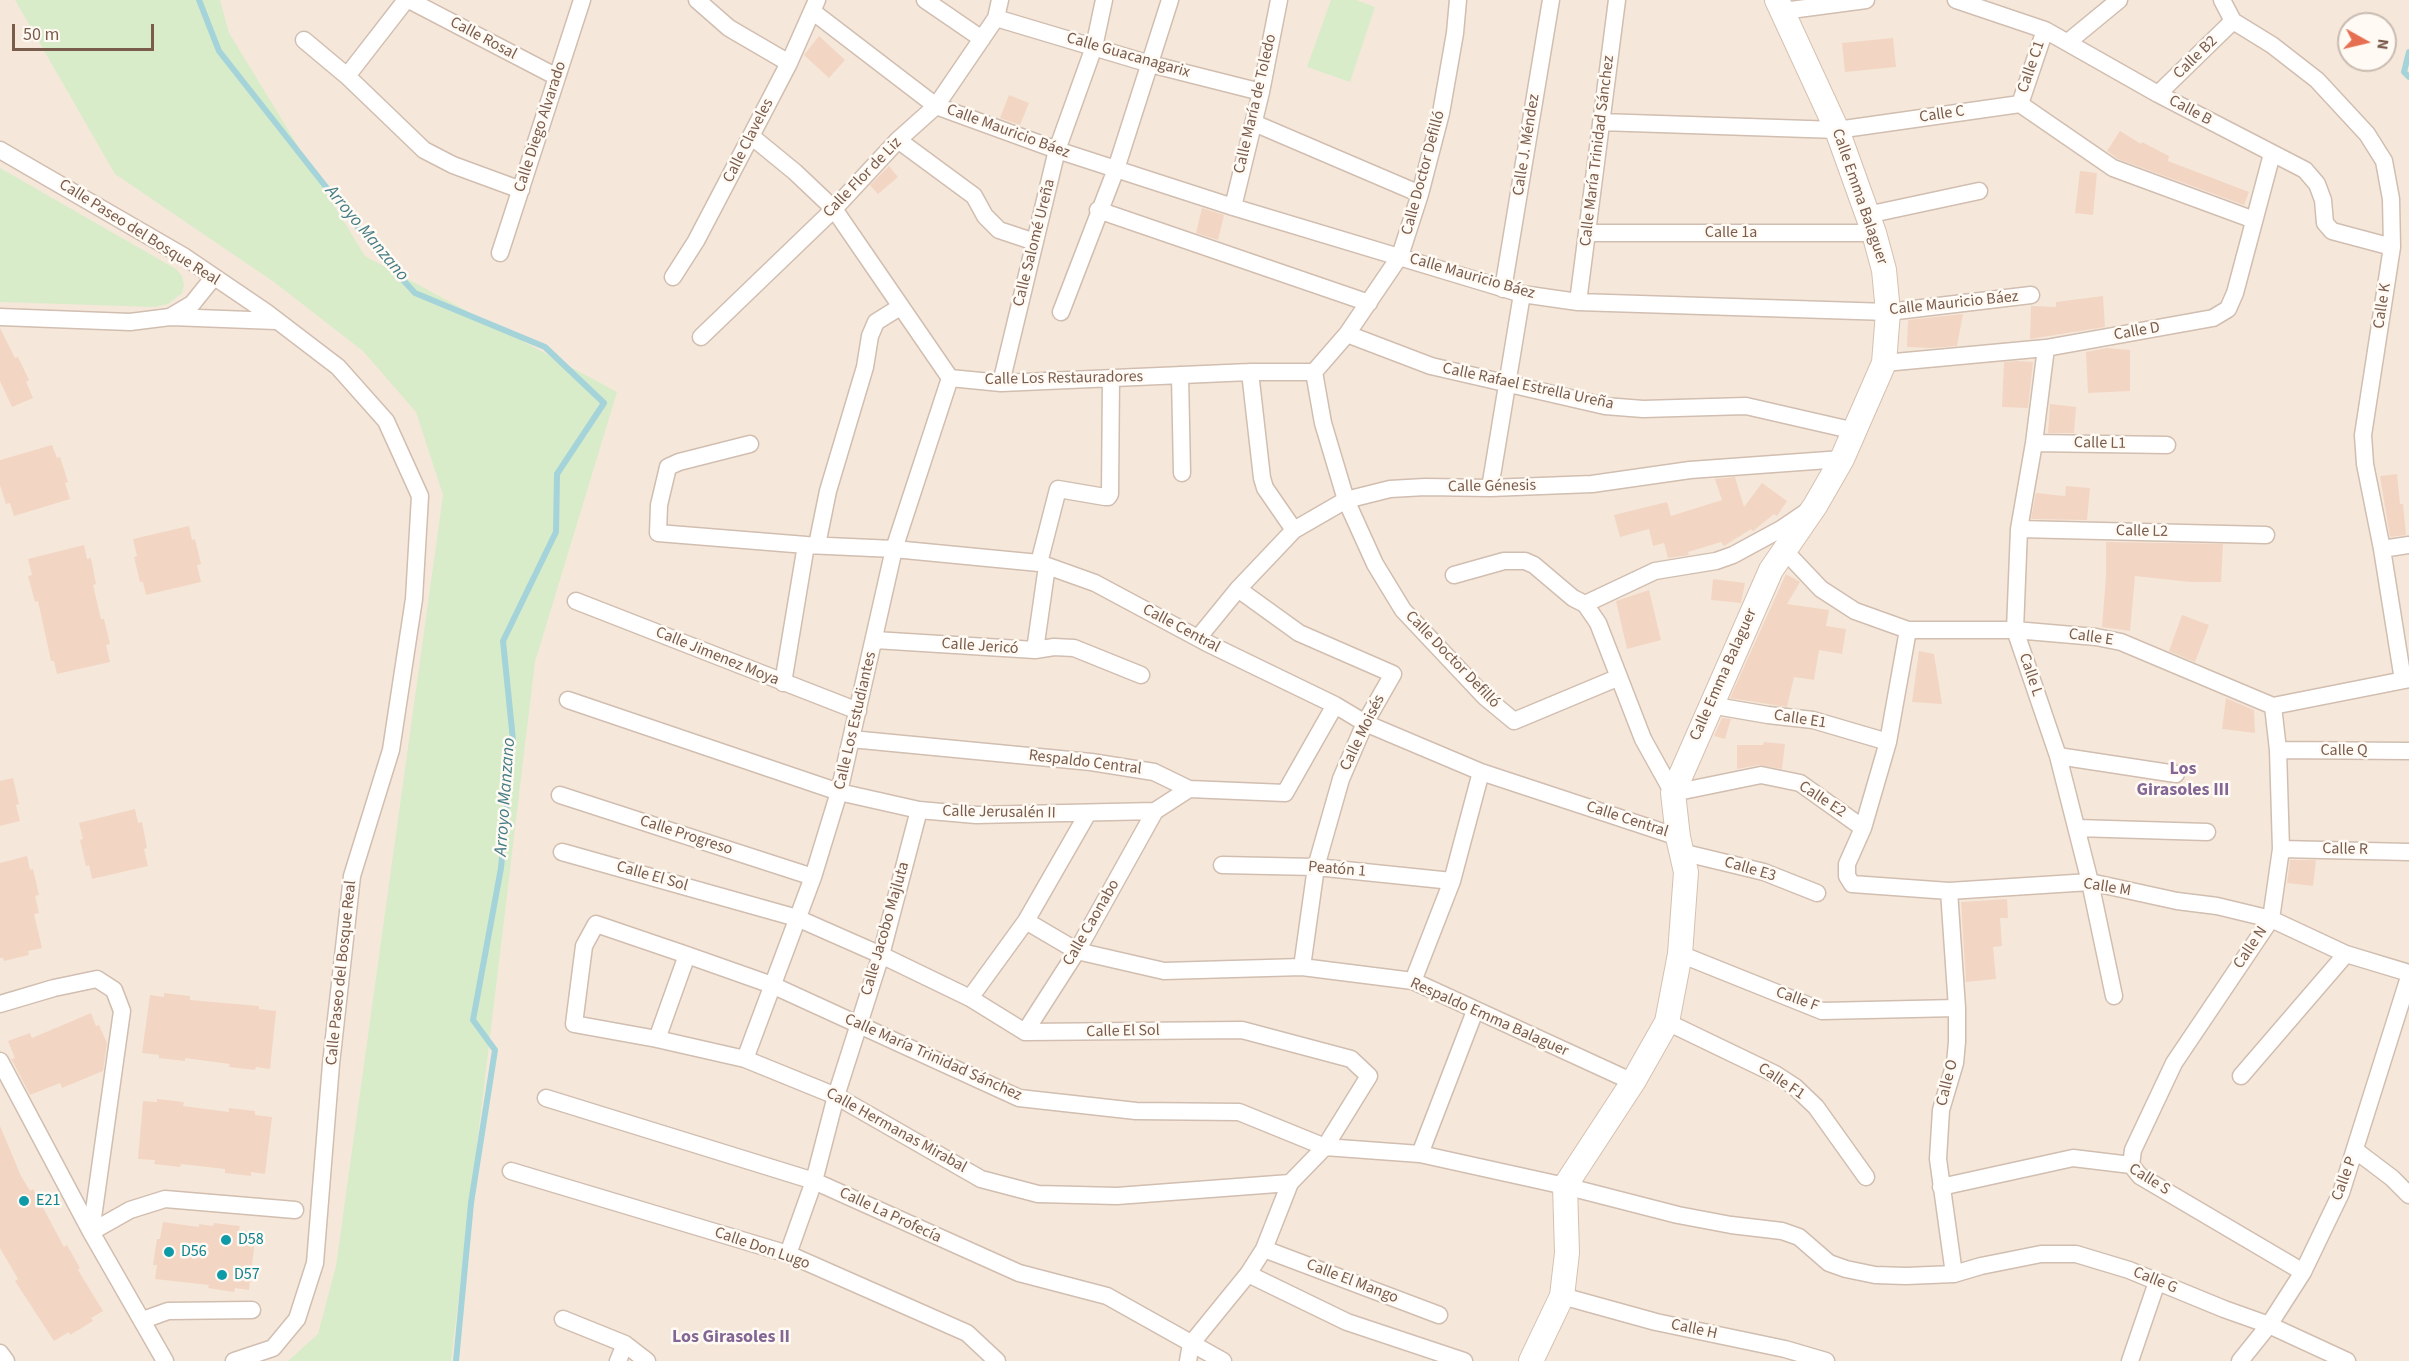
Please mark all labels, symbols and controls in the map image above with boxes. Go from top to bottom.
scale bar [15,12,158,50]
north arrow [2337,12,2397,72]
street label: Calle Rosal [446,13,520,65]
text: 50 m [23,22,59,47]
street label: Calle Guacanagarix [1064,29,1192,83]
street label: Calle María de Toledo [1231,32,1281,176]
street label: Calle B2 [2170,32,2222,84]
text: N [2371,37,2394,51]
street label: Calle C1 [2014,39,2050,95]
street label: Calle María Trinidad Sánchez [1577,55,1619,247]
street label: Calle Diego Alvarado [511,59,571,195]
street label: Calle B [2165,92,2215,130]
street label: Calle J. Méndez [1509,93,1545,197]
street label: Calle Claveles [720,96,778,186]
street label: Calle Mauricio Báez [944,101,1072,163]
street label: Calle C [1918,102,1966,128]
street label: Calle Doctor Defilló [1398,109,1450,237]
street label: Calle Emma Balaguer [1827,126,1891,268]
street label: Calle Flor de Liz [820,134,906,222]
street label: Calle Paseo del Bosque Real [55,176,223,290]
street label: Calle Salomé Ureña [1010,177,1060,309]
water label: Arroyo Manzano [320,182,412,286]
street label: Calle 1a [1705,223,1757,243]
street label: Calle Mauricio Báez [1407,250,1537,304]
street label: Calle K [2370,282,2396,330]
street label: Calle Mauricio Báez [1889,288,2019,320]
street label: Calle D [2113,319,2161,345]
street label: Calle Rafael Estrella Ureña [1441,359,1615,415]
street label: Calle Los Restauradores [985,368,1143,390]
street label: Calle L1 [2074,434,2126,454]
street label: Calle Génesis [1448,477,1536,497]
street label: Calle L2 [2116,522,2168,542]
street label: Calle Central [1139,601,1223,657]
street label: Calle Emma Balaguer [1686,606,1762,744]
street label: Calle Doctor Defilló [1401,607,1503,713]
street label: Calle Jimenez Moya [652,623,782,691]
street label: Calle E [2067,625,2115,651]
street label: Calle Jericó [941,635,1019,659]
street label: Calle Los Estudiantes [831,650,881,792]
street label: Calle L [2014,651,2046,699]
street label: Calle Moisés [1336,692,1390,774]
street label: Calle E1 [1772,706,1828,734]
water label: Arroyo Manzano [491,737,521,857]
street label: Calle Q [2320,741,2368,761]
street label: Respaldo Central [1027,747,1143,779]
district label: Los Girasoles III [2137,759,2229,802]
street label: Calle E2 [1795,778,1849,822]
street label: Calle Central [1584,798,1670,842]
street label: Calle Jerusalén II [942,802,1056,824]
street label: Calle Progreso [637,812,735,860]
street label: Calle R [2322,840,2368,860]
street label: Calle E3 [1722,853,1778,887]
street label: Calle El Sol [614,858,690,896]
street label: Peatón 1 [1307,858,1367,882]
street label: Calle Jacobo Majluta [858,860,914,998]
street label: Calle M [2082,875,2132,901]
street label: Calle Caonabo [1060,876,1124,970]
street label: Calle Paseo del Bosque Real [323,880,361,1066]
street label: Calle N [2230,923,2272,973]
street label: Respaldo Emma Balaguer [1407,974,1571,1062]
street label: Calle F [1773,983,1821,1017]
street label: Calle María Trinidad Sánchez [841,1010,1025,1106]
street label: Calle El Sol [1086,1022,1160,1042]
street label: Calle O [1933,1058,1963,1108]
street label: Calle F1 [1754,1059,1808,1105]
street label: Calle Hermanas Mirabal [822,1084,970,1178]
street label: Calle P [2328,1154,2362,1204]
street label: Calle S [2125,1160,2173,1200]
street label: Calle La Profecía [836,1184,944,1248]
place label: E21 [36,1191,60,1211]
marker: E21 [17,1194,31,1208]
street label: Calle Don Lugo [712,1224,812,1274]
place label: D58 [238,1230,264,1250]
marker: D58 [219,1233,233,1247]
place label: D56 [181,1242,207,1262]
marker: D56 [162,1245,176,1259]
street label: Calle El Mango [1303,1256,1401,1308]
street label: Calle G [2130,1263,2180,1299]
place label: D57 [234,1265,260,1285]
marker: D57 [215,1268,229,1282]
street label: Calle H [1669,1316,1719,1344]
district label: Los Girasoles II [672,1327,790,1349]

